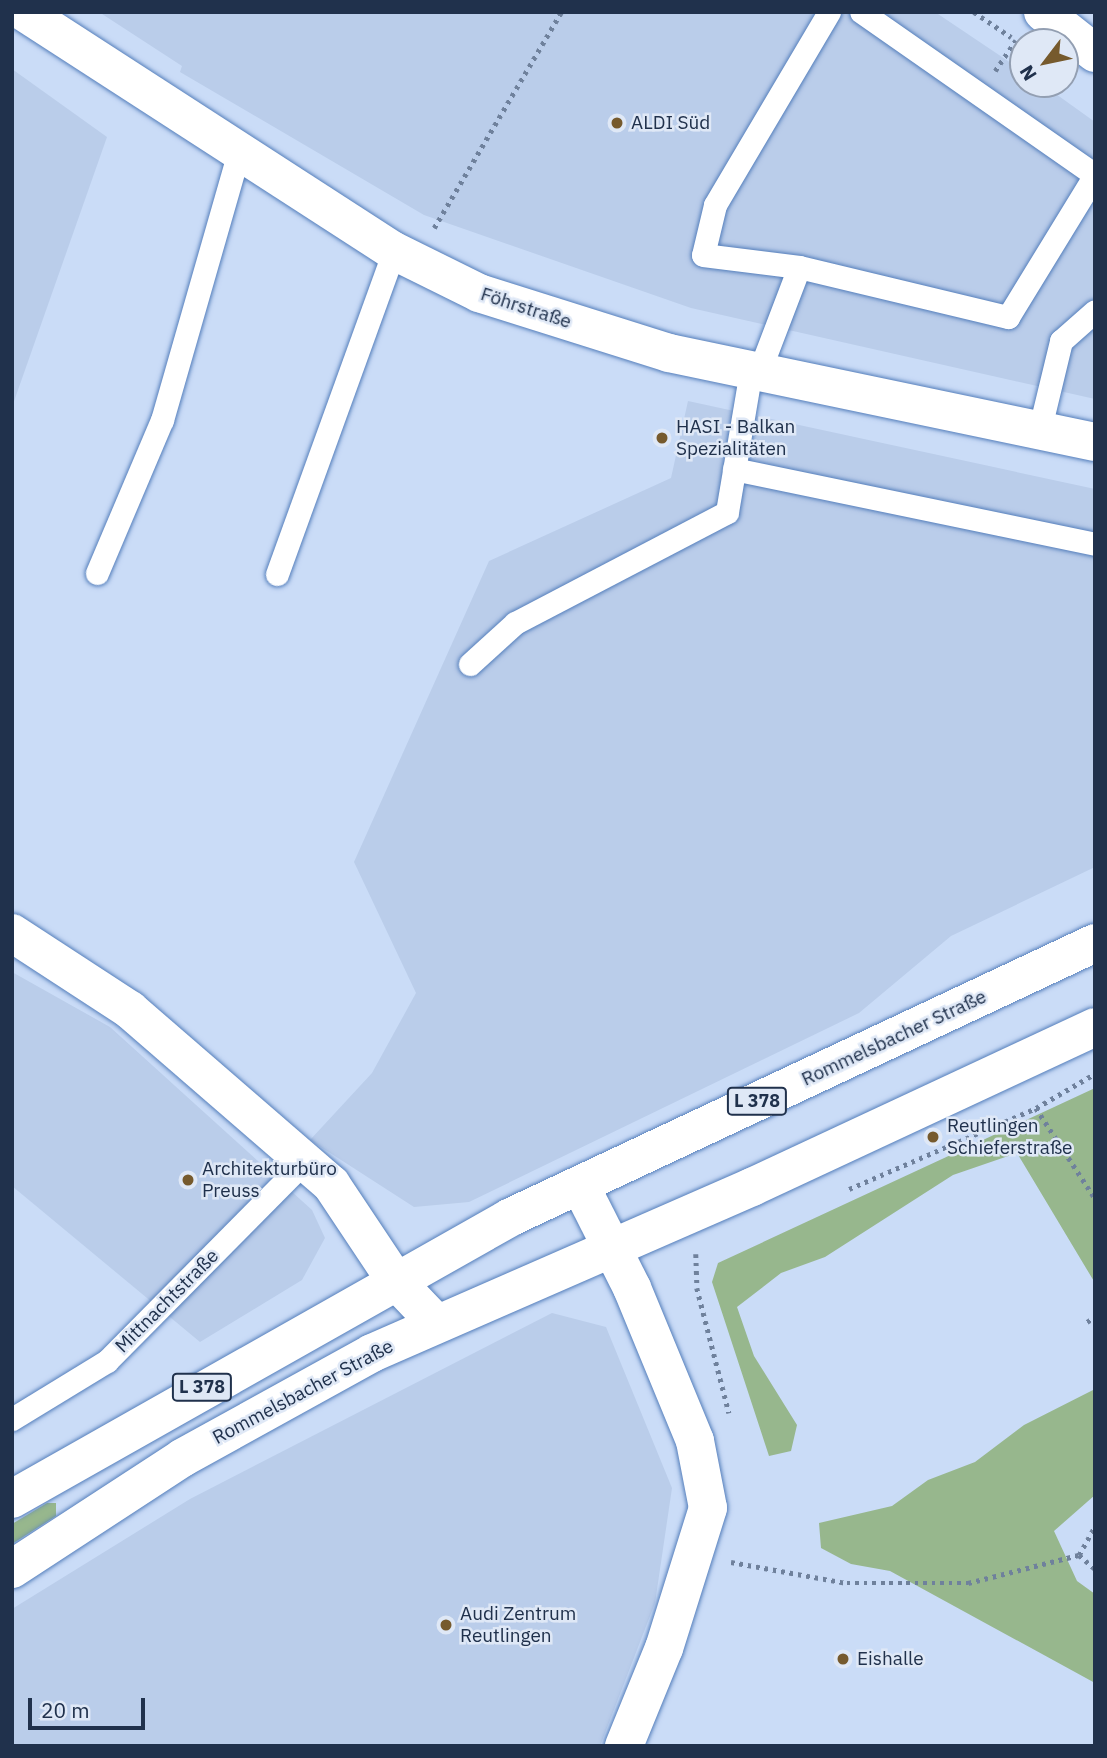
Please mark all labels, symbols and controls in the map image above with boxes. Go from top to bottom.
north arrow [1009,28,1079,98]
text: N [1014,61,1042,85]
place label: ALDI Süd [631,112,710,134]
marker: ALDI Süd [609,115,625,131]
street label: Föhrstraße [478,283,574,333]
place label: HASI - Balkan Spezialitäten [676,416,795,460]
marker: HASI - Balkan Spezialitäten [654,430,670,446]
street label: Rommelsbacher Straße [798,985,990,1091]
road number: L 378 [726,1086,788,1116]
place label: Reutlingen Schieferstraße [947,1115,1072,1159]
marker: Reutlingen Schieferstraße [925,1129,941,1145]
place label: Architekturbüro Preuss [202,1158,337,1202]
marker: Architekturbüro Preuss [180,1172,196,1188]
street label: Mittnachtstraße [111,1245,223,1357]
street label: Rommelsbacher Straße [209,1335,397,1449]
road number: L 378 [170,1372,234,1402]
place label: Audi Zentrum Reutlingen [460,1603,576,1647]
marker: Audi Zentrum Reutlingen [438,1617,454,1633]
place label: Eishalle [857,1648,924,1670]
marker: Eishalle [835,1651,851,1667]
scale bar [32,1684,149,1728]
text: 20 m [41,1696,90,1724]

